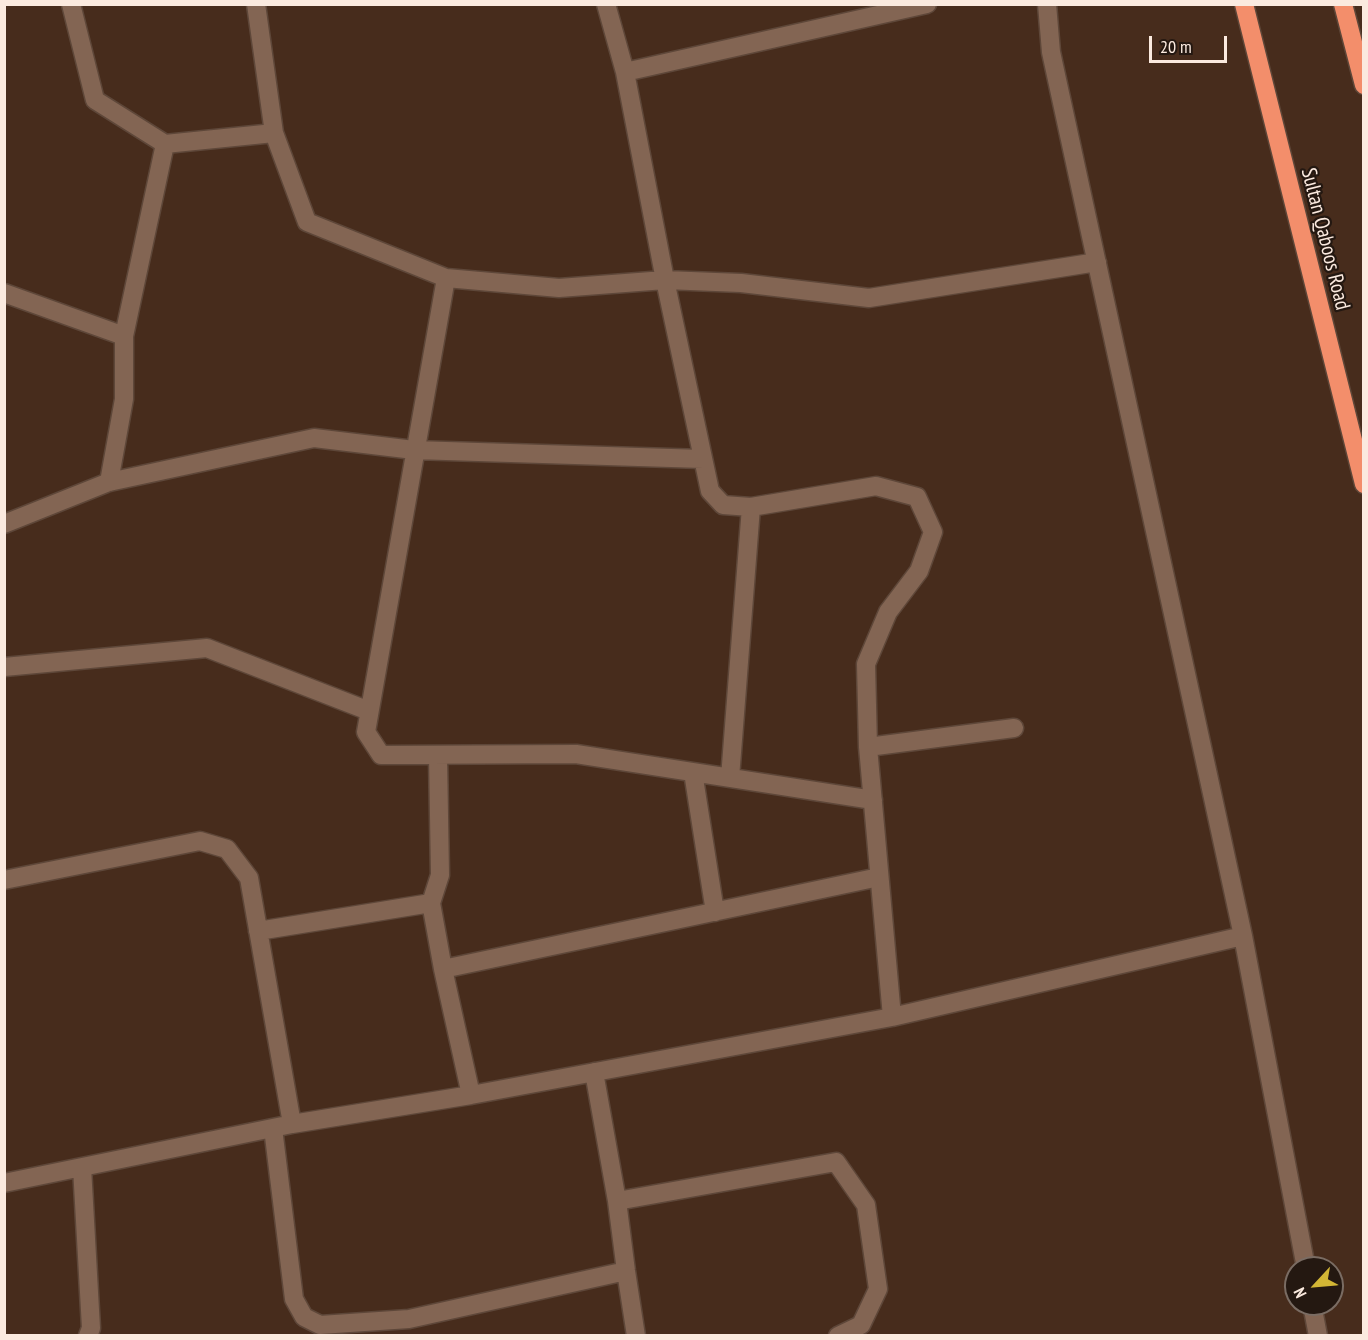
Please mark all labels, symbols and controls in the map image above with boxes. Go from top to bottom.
scale bar [1152,24,1230,62]
text: 20 m [1160,35,1192,58]
street label: Sultan Qaboos Road [1295,165,1355,313]
north arrow [1284,1256,1344,1316]
text: N [1289,1285,1311,1301]

